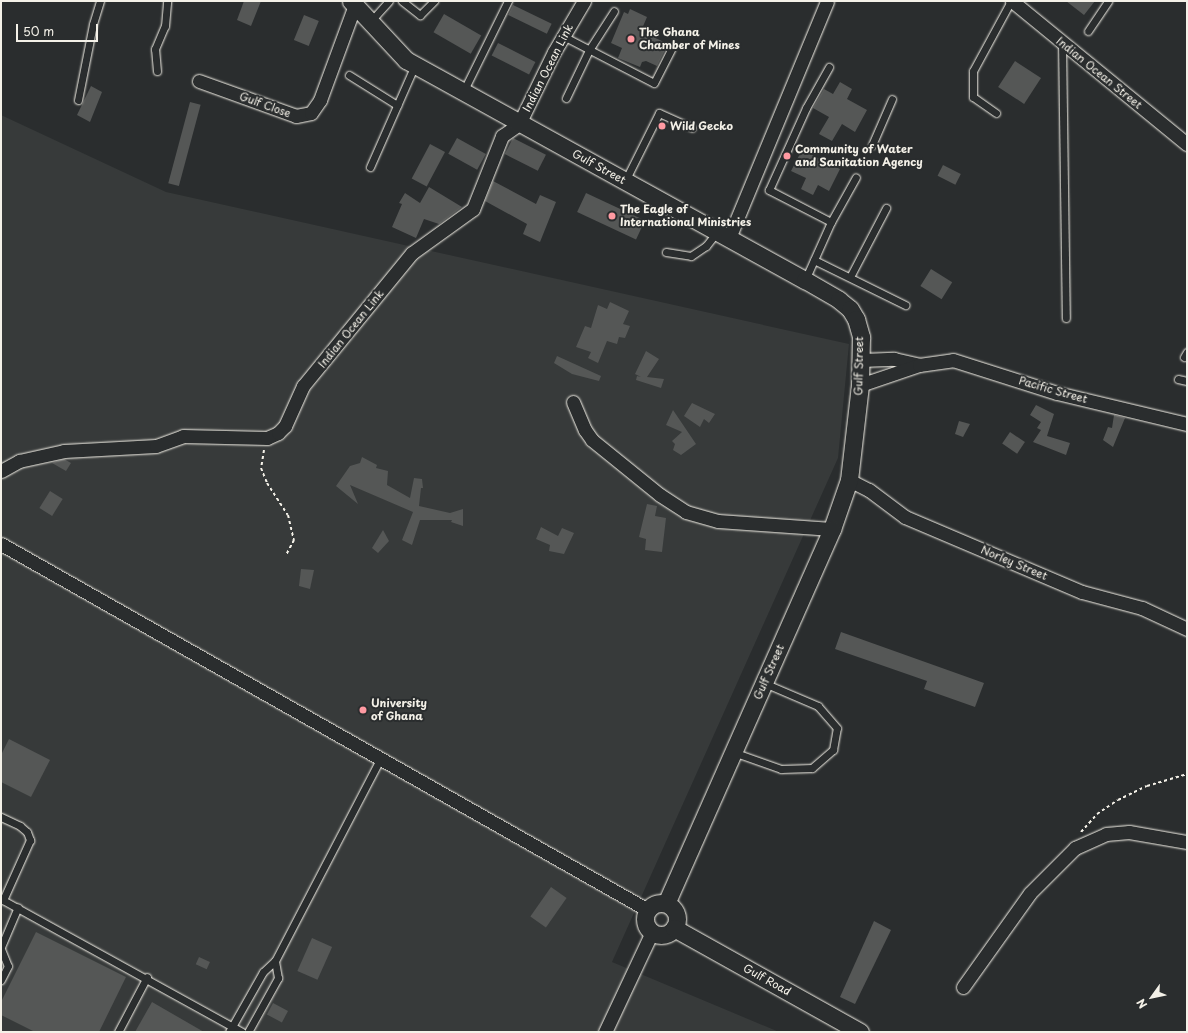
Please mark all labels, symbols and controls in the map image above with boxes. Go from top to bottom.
scale bar [18,16,100,42]
text: 50 m [23,22,54,40]
street label: Indian Ocean Link [520,22,576,114]
place label: The Ghana Chamber of Mines [639,26,741,52]
marker: The Ghana Chamber of Mines [626,34,636,44]
street label: Indian Ocean Street [1053,34,1145,112]
street label: Gulf Close [237,89,293,121]
place label: Wild Gecko [670,119,734,133]
marker: Wild Gecko [657,121,667,131]
place label: Community of Water and Sanitation Agency [795,143,923,169]
street label: Gulf Street [570,147,628,187]
marker: Community of Water and Sanitation Agency [782,151,792,161]
place label: The Eagle of International Ministries [620,203,751,229]
marker: The Eagle of International Ministries [607,211,617,221]
street label: Indian Ocean Link [315,287,387,371]
street label: Gulf Street [852,336,866,396]
street label: Pacific Street [1017,374,1089,406]
street label: Norley Street [978,543,1050,583]
street label: Gulf Street [751,642,787,702]
place label: University of Ghana [371,697,427,723]
marker: University of Ghana [358,705,368,715]
street label: Gulf Road [741,961,793,999]
north arrow [1132,977,1172,1017]
text: N [1132,996,1151,1012]

